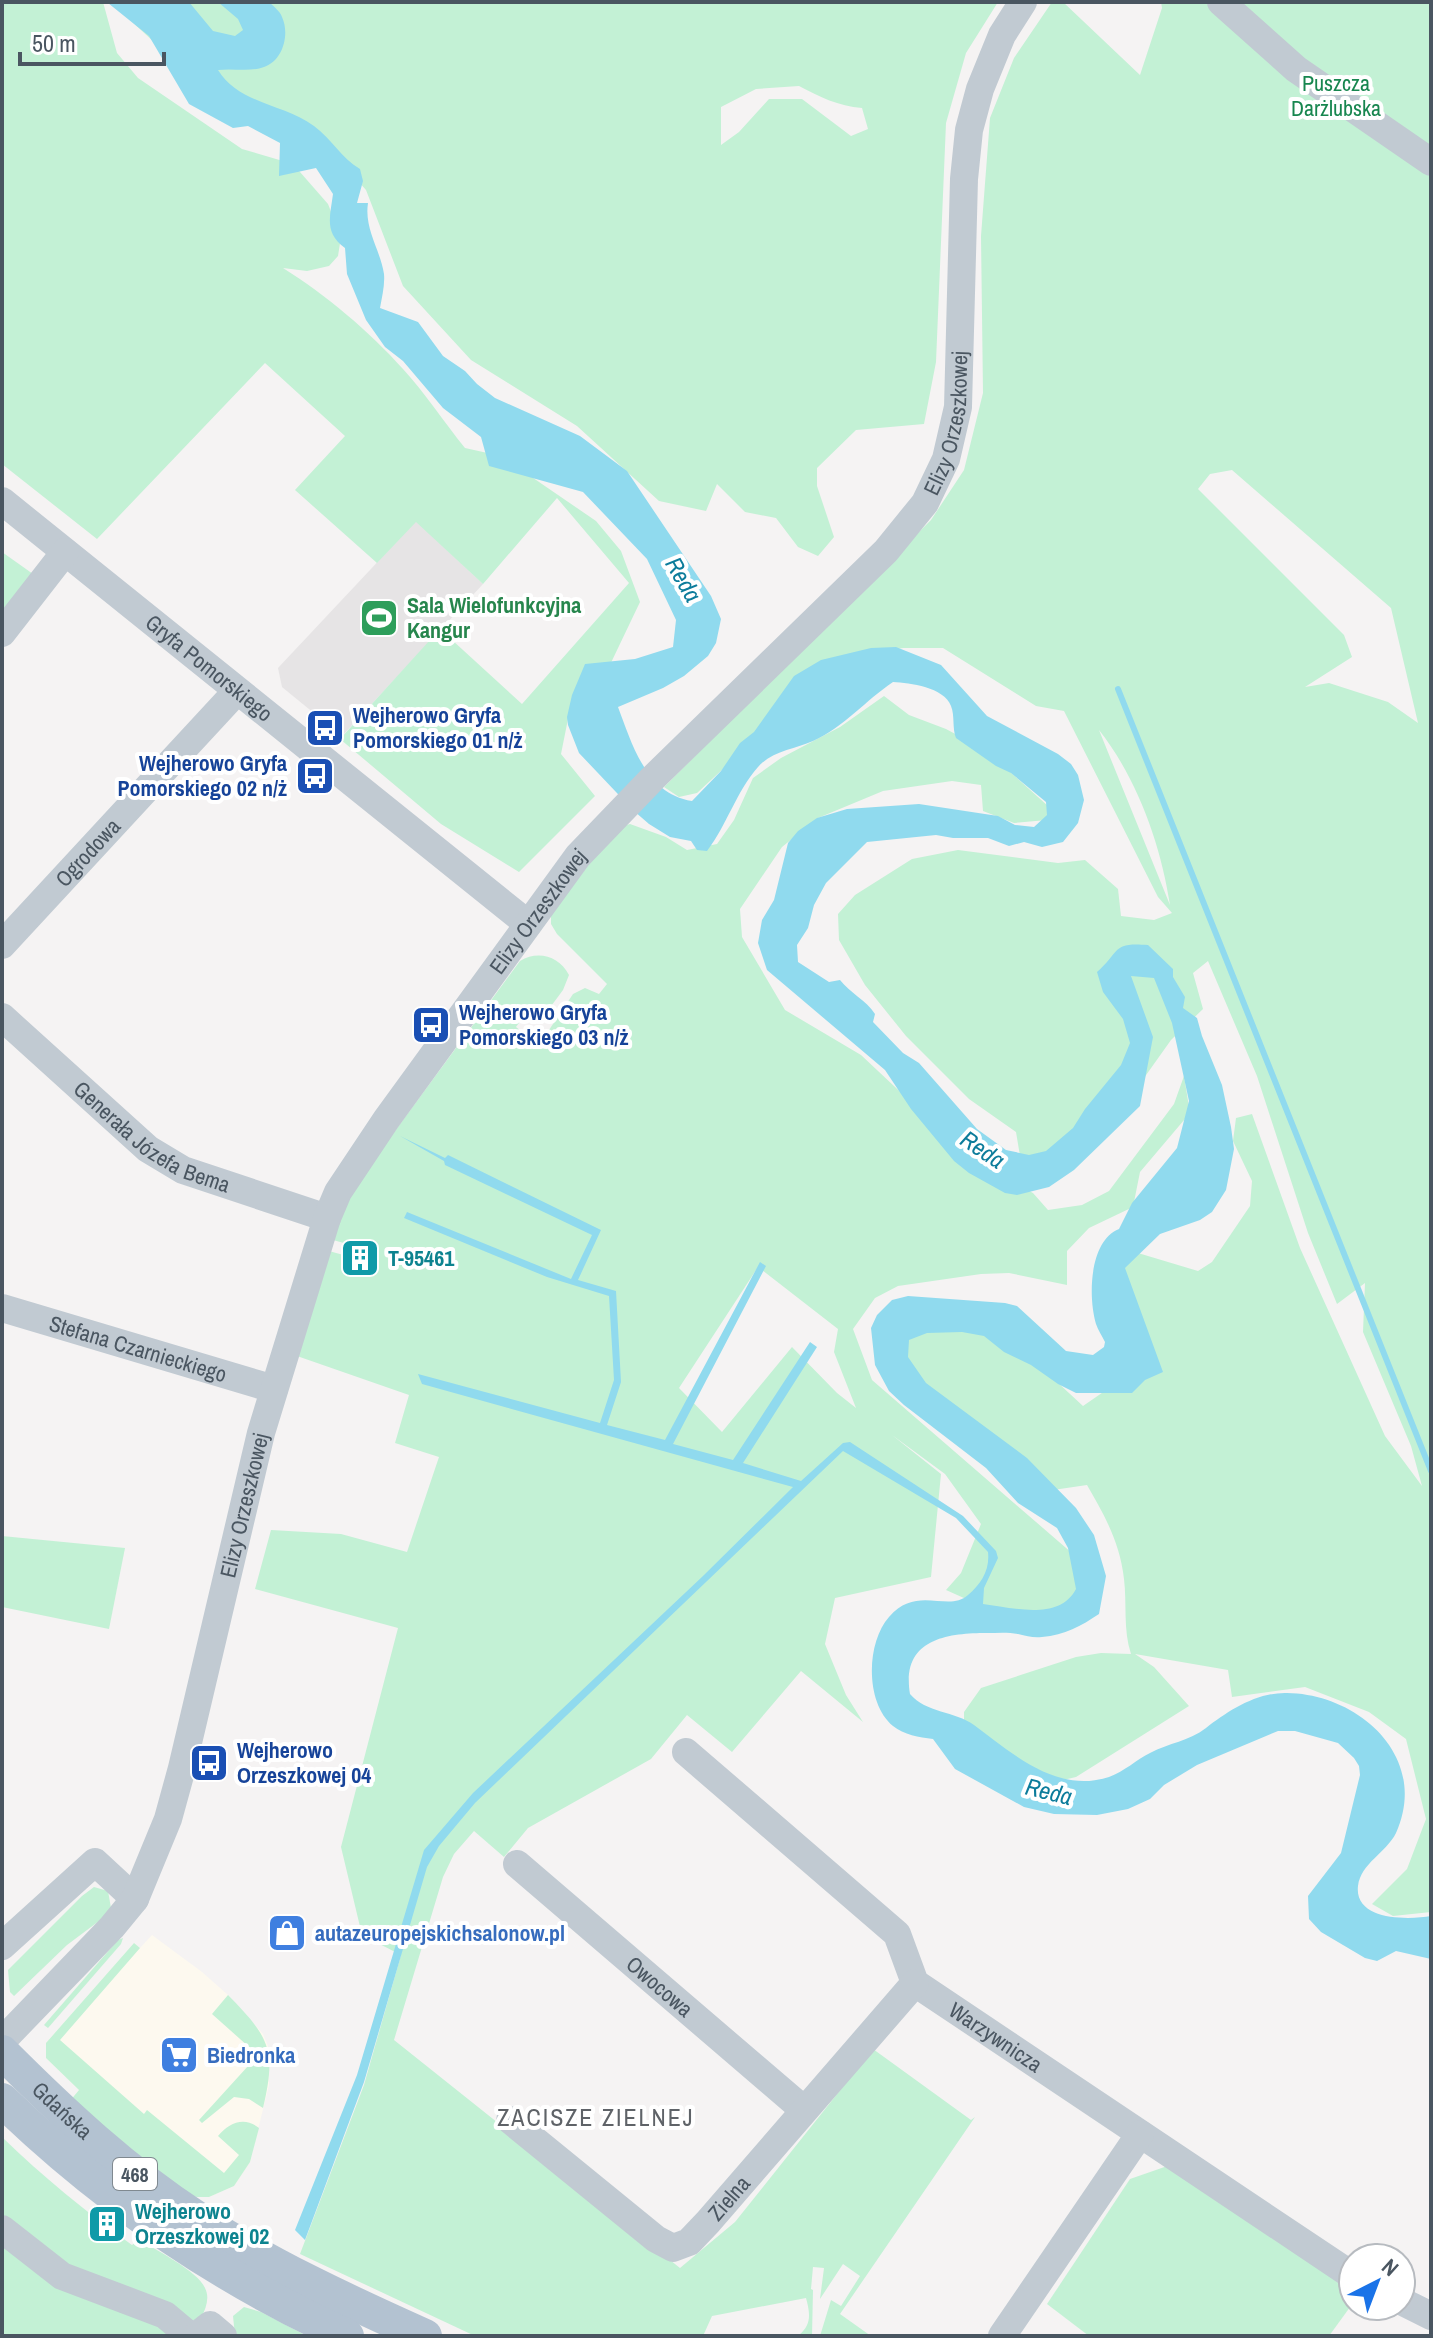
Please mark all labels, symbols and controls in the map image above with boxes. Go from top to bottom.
scale bar [20,16,164,66]
text: 50 m [32,27,76,59]
park label: Puszcza Darżlubska [1291,68,1381,123]
street label: Elizy Orzeszkowej [916,351,974,500]
water label: Reda [658,551,710,607]
place label: Sala Wielofunkcyjna Kangur [407,590,581,645]
sports icon: Sala Wielofunkcyjna Kangur [358,597,400,639]
street label: Gryfa Pomorskiego [139,607,279,728]
place label: Wejherowo Gryfa Pomorskiego 01 n/ż [353,700,522,755]
bus stop icon: Wejherowo Gryfa Pomorskiego 01 n/ż [304,707,346,749]
place label: Wejherowo Gryfa Pomorskiego 02 n/ż [118,748,287,803]
bus stop icon: Wejherowo Gryfa Pomorskiego 02 n/ż [294,755,336,797]
street label: Ogrodowa [48,812,127,893]
street label: Elizy Orzeszkowej [482,842,593,980]
place label: Wejherowo Gryfa Pomorskiego 03 n/ż [459,997,628,1052]
bus stop icon: Wejherowo Gryfa Pomorskiego 03 n/ż [410,1004,452,1046]
street label: Generała Józefa Bema [67,1074,234,1200]
water label: Reda [955,1123,1011,1175]
building icon: T-95461 [339,1237,381,1279]
place label: T-95461 [388,1243,455,1273]
street label: Stefana Czarnieckiego [46,1308,230,1389]
street label: Elizy Orzeszkowej [212,1430,275,1581]
place label: Wejherowo Orzeszkowej 04 [237,1735,371,1790]
bus stop icon: Wejherowo Orzeszkowej 04 [188,1742,230,1784]
water label: Reda [1022,1770,1076,1812]
shop icon: autazeuropejskichsalonow.pl [266,1912,308,1954]
place label: autazeuropejskichsalonow.pl [315,1918,565,1948]
street label: Owocowa [620,1949,700,2024]
street label: Warzywnicza [943,1995,1048,2079]
supermarket icon: Biedronka [158,2034,200,2076]
place label: Biedronka [207,2040,295,2070]
street label: Gdańska [26,2075,99,2146]
district label: ZACISZE ZIELNEJ [497,2101,695,2133]
road number: 468 [113,2158,157,2190]
street label: Zielna [701,2169,757,2227]
place label: Wejherowo Orzeszkowej 02 [135,2196,269,2251]
building icon: Wejherowo Orzeszkowej 02 [86,2203,128,2245]
north arrow [1337,2242,1417,2322]
text: N [1376,2252,1405,2283]

